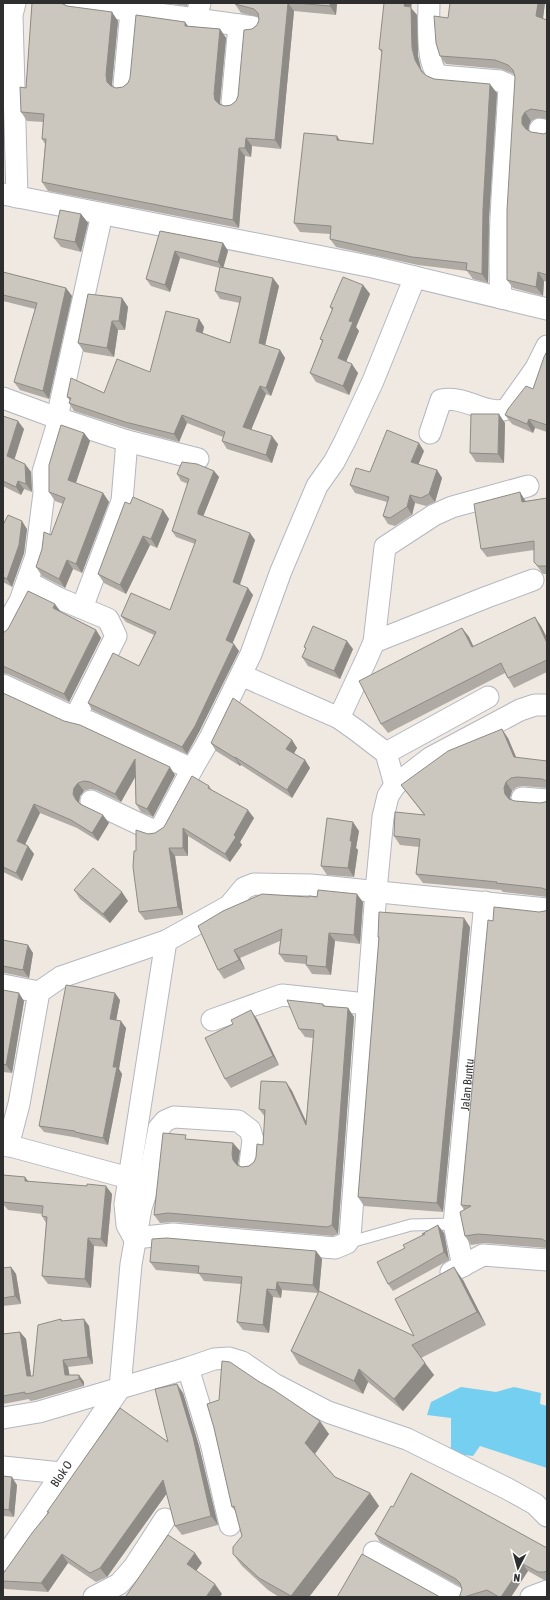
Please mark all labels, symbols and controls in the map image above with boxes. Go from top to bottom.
street label: Jalan Buntu [458,1058,477,1111]
street label: Blok O [48,1458,75,1490]
north arrow [498,1548,538,1588]
text: N [513,1572,521,1584]

